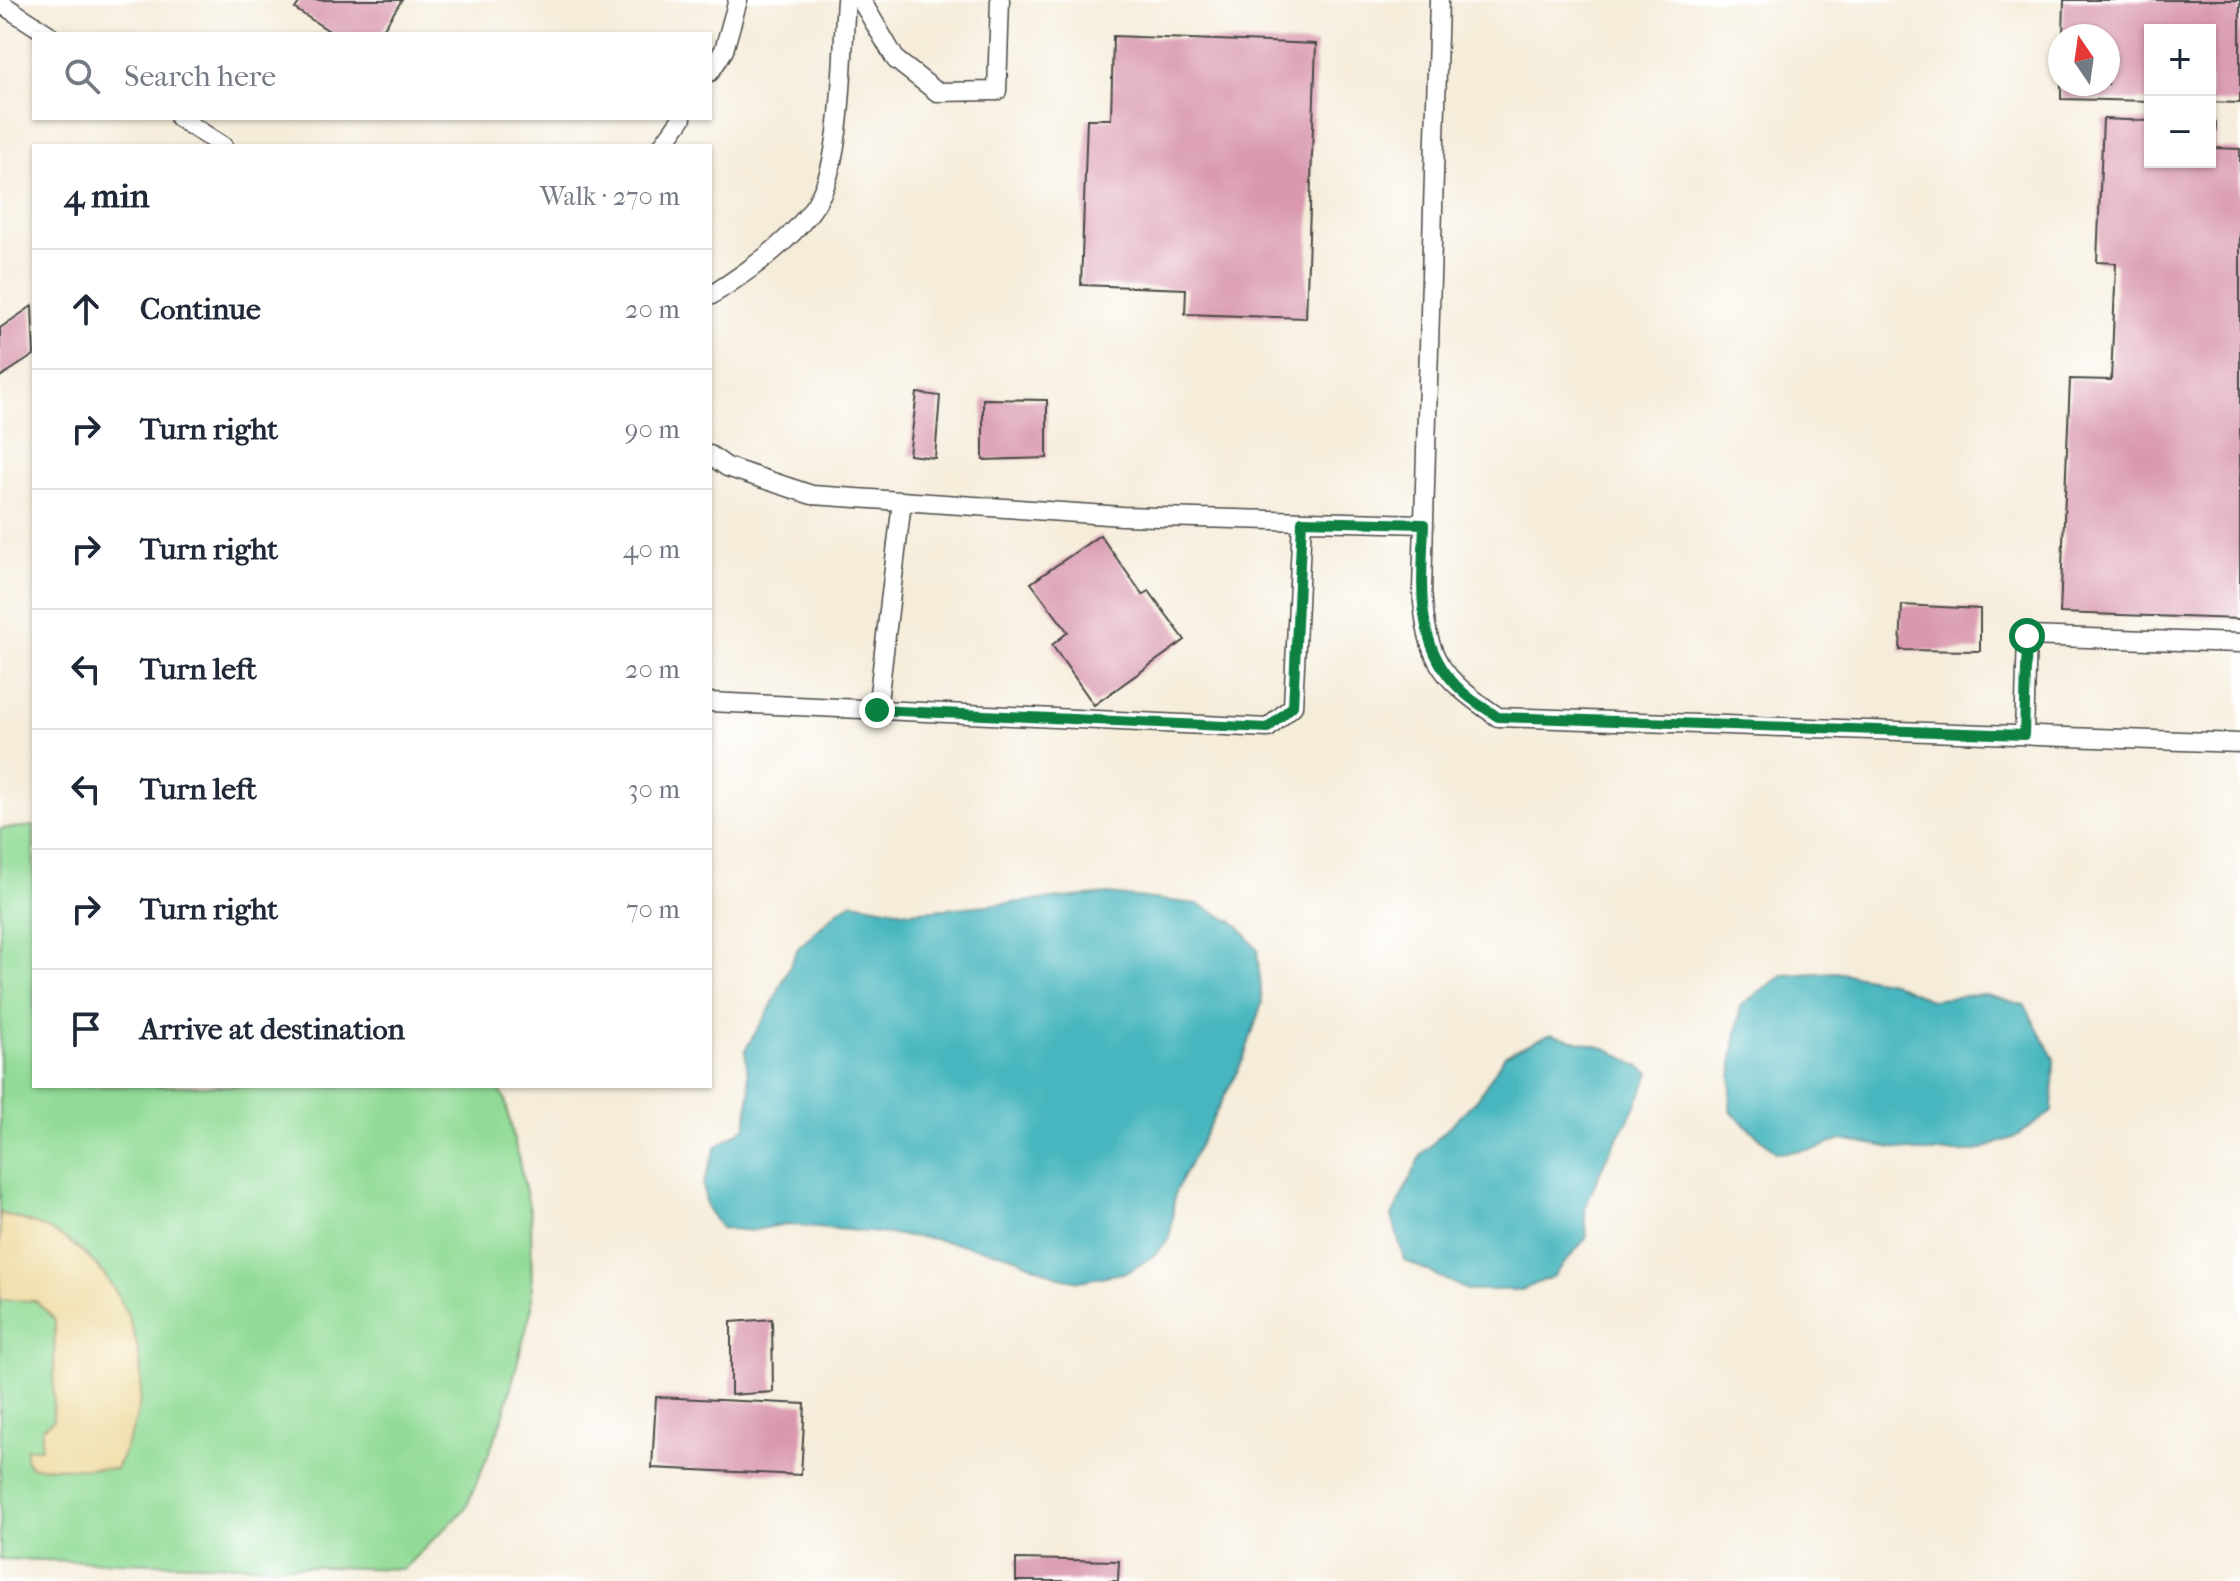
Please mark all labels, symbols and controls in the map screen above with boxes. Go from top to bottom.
north arrow [2048,24,2120,96]
map controls [2144,24,2216,168]
button: + [2144,24,2216,96]
search box [32,32,712,120]
icon: search [60,54,104,98]
text: Search here [124,59,276,94]
button: − [2144,96,2216,168]
text: 4 min [64,176,149,216]
text: Walk · 270 m [540,181,680,212]
icon: ahead [64,287,108,331]
text: Continue [140,292,261,327]
text: 20 m [625,294,680,325]
icon: right [64,407,108,451]
text: Turn right [140,412,278,447]
text: 90 m [625,414,680,445]
icon: right [64,527,108,571]
text: Turn right [140,532,278,567]
text: 40 m [623,534,680,565]
route start [2009,618,2045,654]
icon: left [64,647,108,691]
text: Turn left [140,652,257,687]
text: 20 m [625,654,680,685]
route end [859,692,895,728]
icon: left [64,767,108,811]
text: Turn left [140,772,257,807]
text: 30 m [628,774,680,805]
icon: right [64,887,108,931]
text: Turn right [140,892,278,927]
text: 70 m [626,894,680,925]
icon: arrive [64,1007,108,1051]
text: Arrive at destination [140,1012,405,1047]

